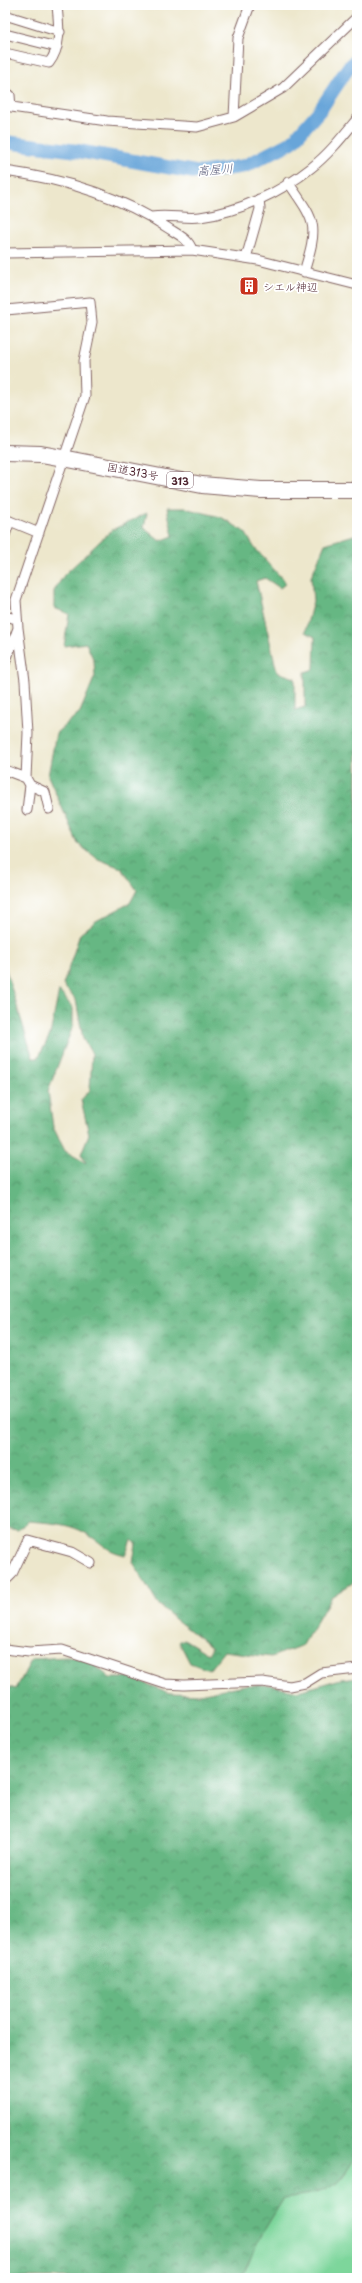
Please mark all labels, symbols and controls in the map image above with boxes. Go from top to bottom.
water label: 高屋川 [196,158,234,180]
building icon: シエル神辺 [238,275,260,297]
place label: シエル神辺 [263,278,318,295]
street label: 国道313号 [106,458,160,484]
road number: 313 [167,472,193,488]

